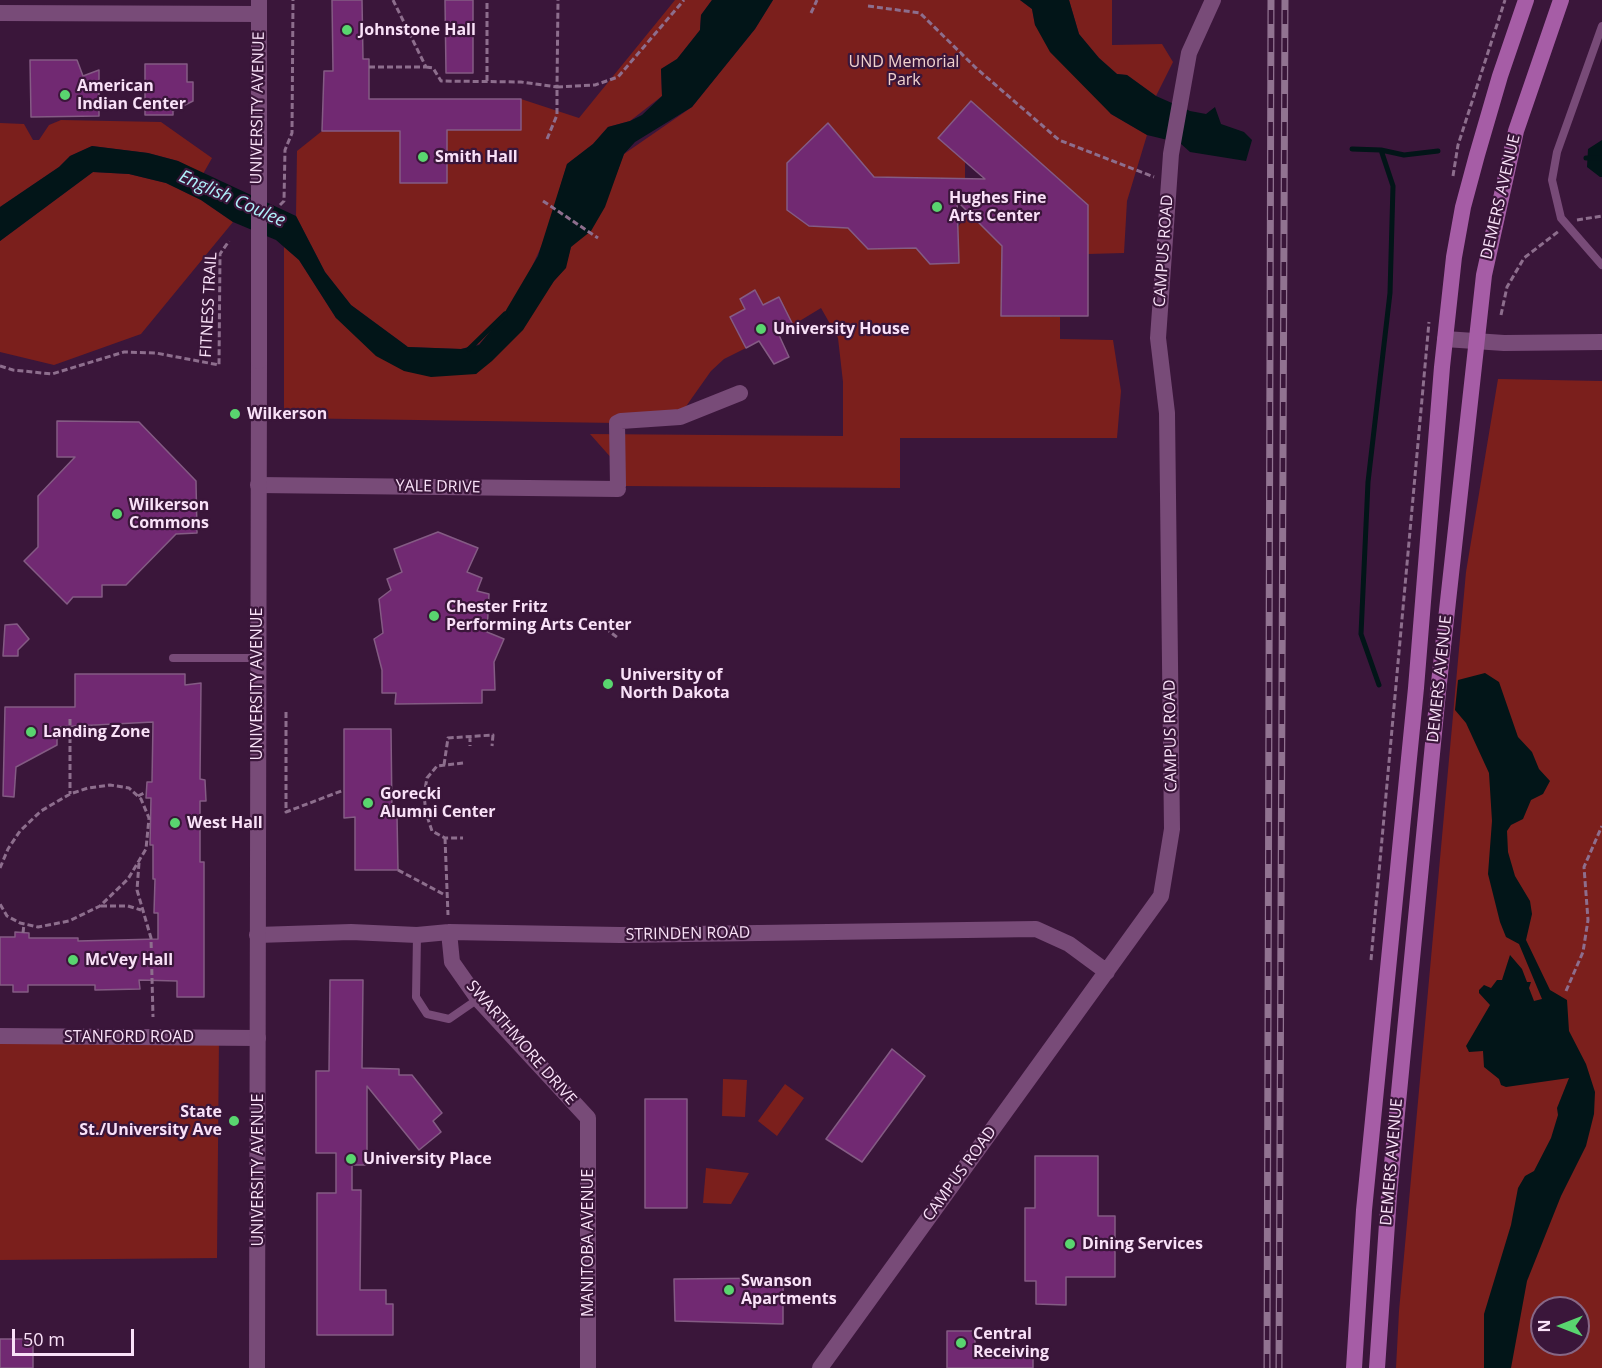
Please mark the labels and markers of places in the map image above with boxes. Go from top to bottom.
place label: Johnstone Hall [359,20,476,40]
marker: Johnstone Hall [340,23,354,37]
place label: American Indian Center [77,76,186,114]
marker: American Indian Center [58,88,72,102]
place label: Smith Hall [435,147,518,167]
marker: Smith Hall [416,150,430,164]
place label: Hughes Fine Arts Center [949,188,1047,226]
marker: Hughes Fine Arts Center [930,200,944,214]
place label: University House [773,319,909,339]
marker: University House [754,322,768,336]
place label: Wilkerson [247,404,327,424]
marker: Wilkerson [228,407,242,421]
place label: Wilkerson Commons [129,495,209,533]
marker: Wilkerson Commons [110,507,124,521]
place label: Chester Fritz Performing Arts Center [446,597,632,635]
marker: Chester Fritz Performing Arts Center [427,609,441,623]
place label: University of North Dakota [620,665,730,703]
marker: University of North Dakota [601,677,615,691]
place label: Landing Zone [43,722,150,742]
marker: Landing Zone [24,725,38,739]
place label: Gorecki Alumni Center [380,784,496,822]
marker: Gorecki Alumni Center [361,796,375,810]
place label: West Hall [187,813,263,833]
marker: West Hall [168,816,182,830]
place label: McVey Hall [85,950,173,970]
marker: McVey Hall [66,953,80,967]
place label: State St./University Ave [79,1102,222,1140]
marker: State St./University Ave [227,1114,241,1128]
place label: University Place [363,1149,492,1169]
marker: University Place [344,1152,358,1166]
place label: Dining Services [1082,1234,1203,1254]
marker: Dining Services [1063,1237,1077,1251]
place label: Swanson Apartments [741,1271,837,1309]
marker: Swanson Apartments [722,1283,736,1297]
place label: Central Receiving [973,1324,1049,1362]
marker: Central Receiving [954,1336,968,1350]

